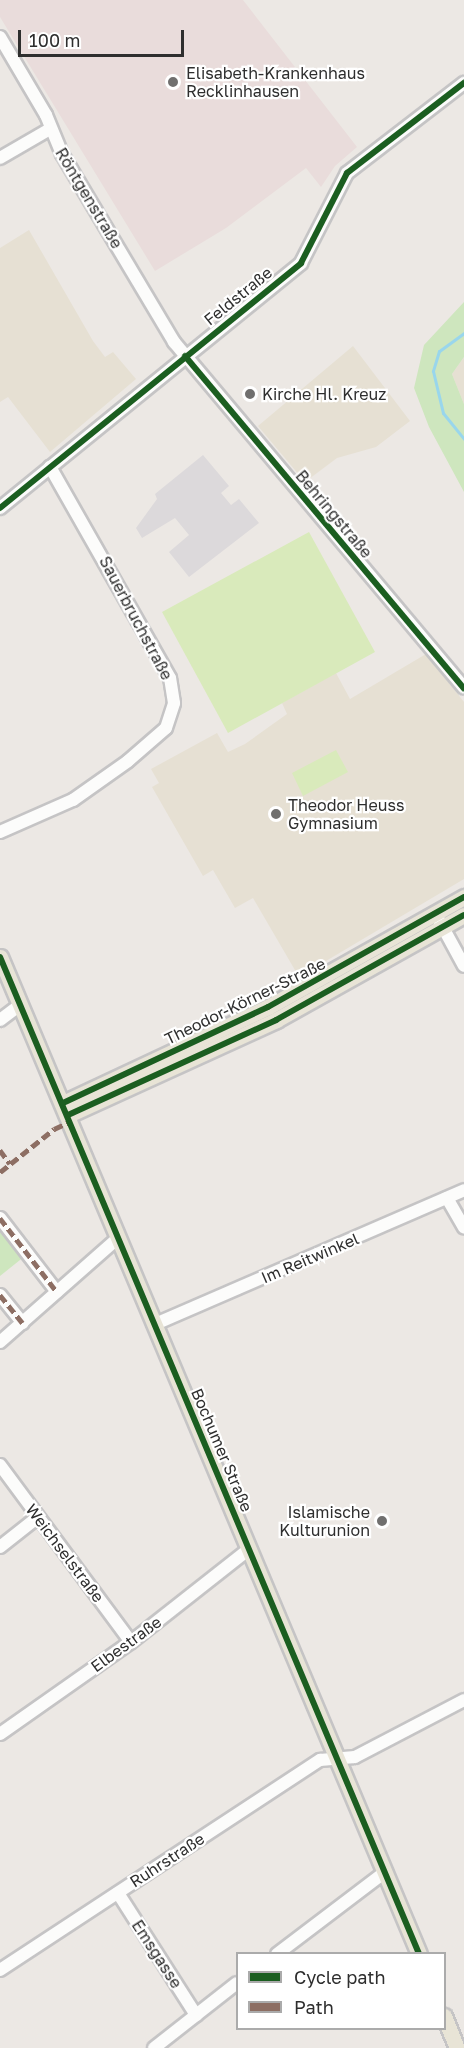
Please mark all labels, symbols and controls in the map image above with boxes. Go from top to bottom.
scale bar [21,18,188,56]
text: 100 m [29,29,80,51]
place label: Elisabeth-Krankenhaus Recklinhausen [186,63,365,101]
marker: Elisabeth-Krankenhaus Recklinhausen [164,73,182,91]
street label: Röntgenstraße [51,144,127,252]
street label: Feldstraße [200,263,276,329]
place label: Kirche Hl. Kreuz [262,384,386,404]
marker: Kirche Hl. Kreuz [243,387,257,401]
street label: Behringstraße [292,466,376,562]
street label: Sauerbruchstraße [95,553,177,683]
place label: Theodor Heuss Gymnasium [288,795,404,833]
marker: Theodor Heuss Gymnasium [269,807,283,821]
street label: Theodor-Körner-Straße [161,954,329,1048]
street label: Im Reitwinkel [258,1229,362,1287]
street label: Bochumer Straße [187,1385,257,1515]
street label: Weichselstraße [22,1500,108,1606]
place label: Islamische Kulturunion [279,1502,370,1540]
marker: Islamische Kulturunion [375,1514,389,1528]
street label: Elbestraße [87,1612,165,1676]
street label: Ruhrstraße [126,1829,208,1891]
street label: Emsgasse [128,1916,186,1992]
legend [236,1952,446,2030]
text: Cycle path [294,1966,386,1988]
text: Path [294,1996,334,2018]

